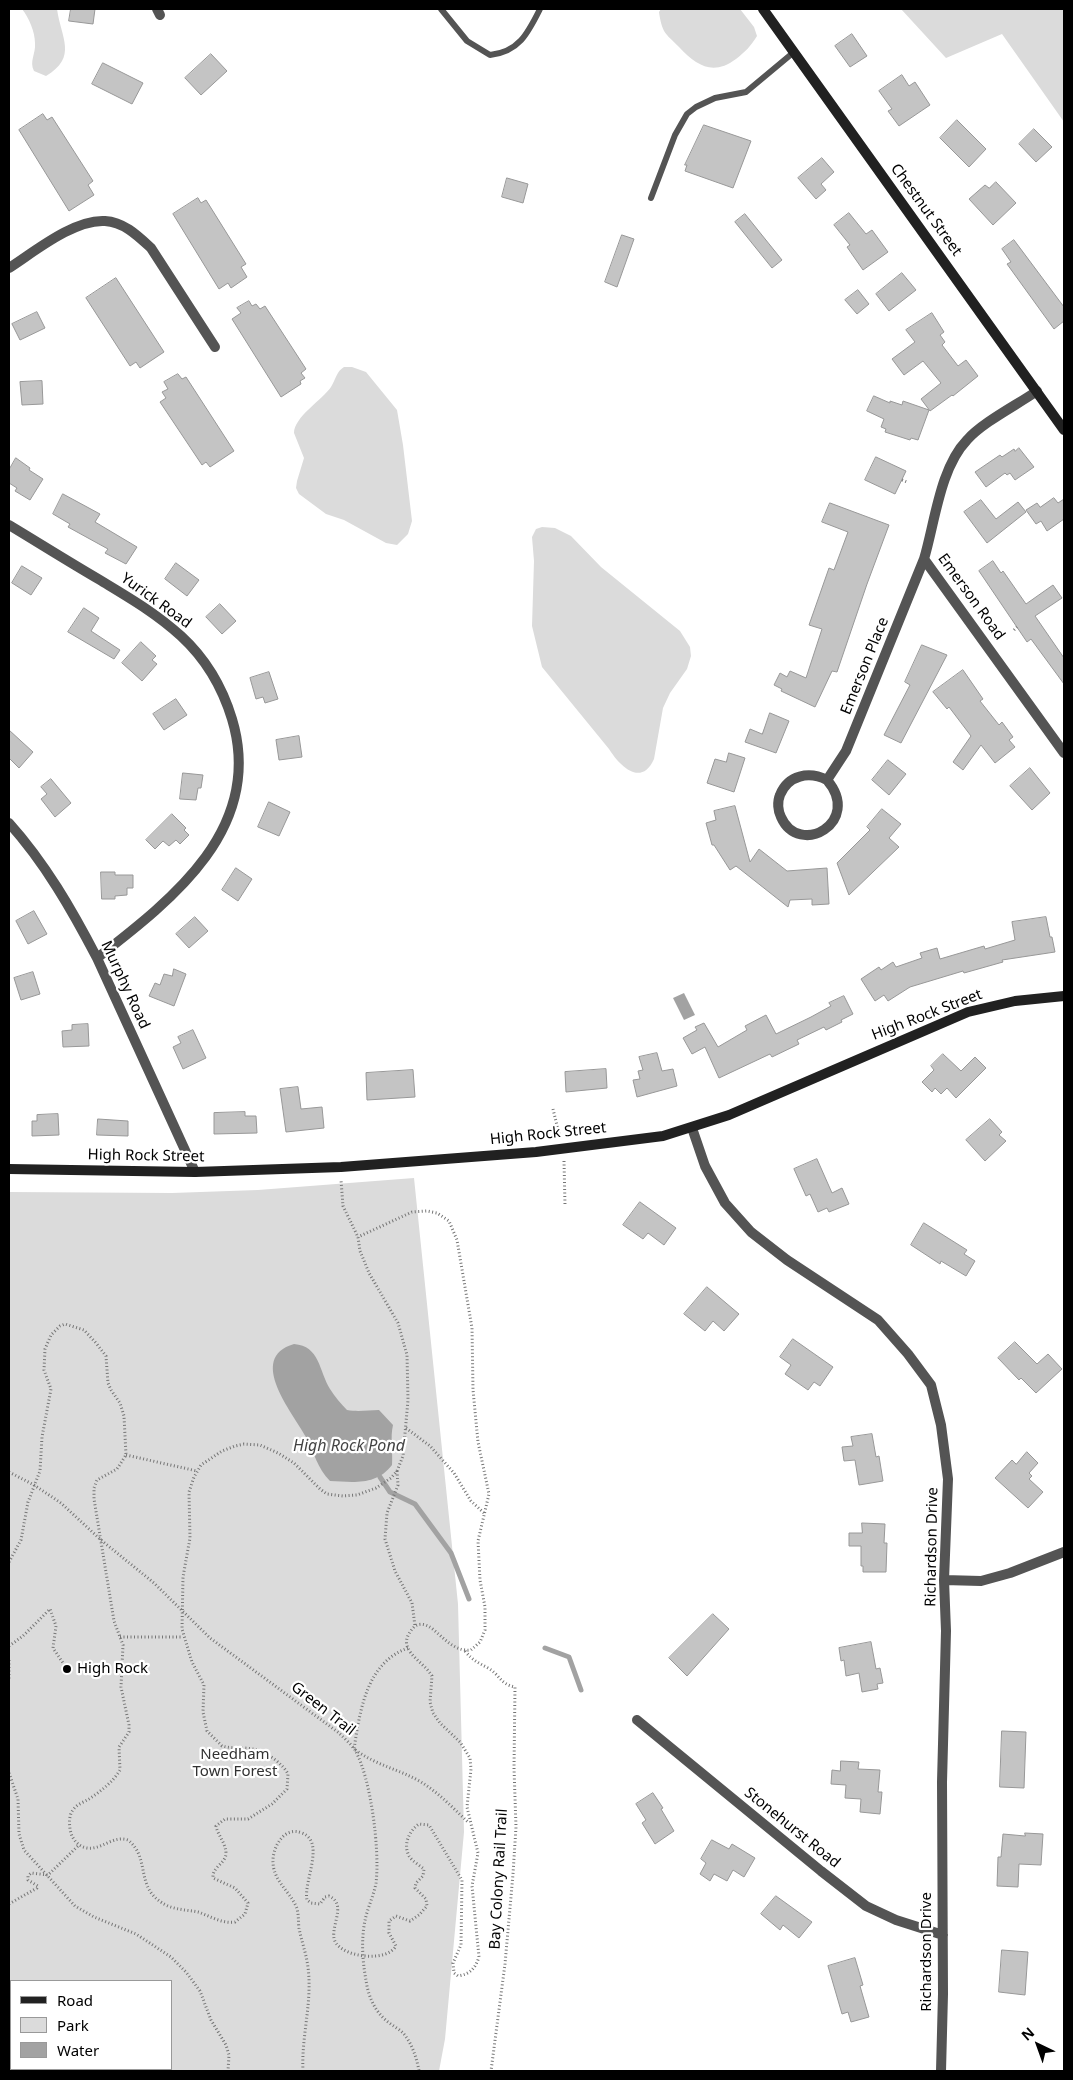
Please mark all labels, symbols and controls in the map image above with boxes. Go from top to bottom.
street label: Chestnut Street [887,160,965,260]
street label: Emerson Road [934,550,1008,644]
street label: Yurick Road [117,569,195,633]
street label: Emerson Place [837,615,893,717]
street label: Murphy Road [97,938,153,1032]
street label: High Rock Street [869,986,985,1044]
street label: High Rock Street [489,1119,607,1149]
street label: High Rock Street [87,1146,205,1166]
water label: High Rock Pond [293,1436,405,1456]
street label: Richardson Drive [922,1487,942,1607]
place label: High Rock [77,1660,148,1678]
marker: High Rock [61,1663,73,1675]
street label: Green Trail [287,1678,359,1740]
park label: Needham Town Forest [193,1746,277,1781]
street label: Stonehurst Road [741,1784,843,1872]
street label: Bay Colony Rail Trail [486,1808,512,1950]
street label: Richardson Drive [918,1892,936,2012]
legend [10,1980,172,2070]
text: Road [57,1990,93,2010]
text: Park [57,2015,89,2035]
north arrow [1013,2020,1063,2070]
text: N [1017,2023,1038,2044]
text: Water [57,2040,99,2060]

